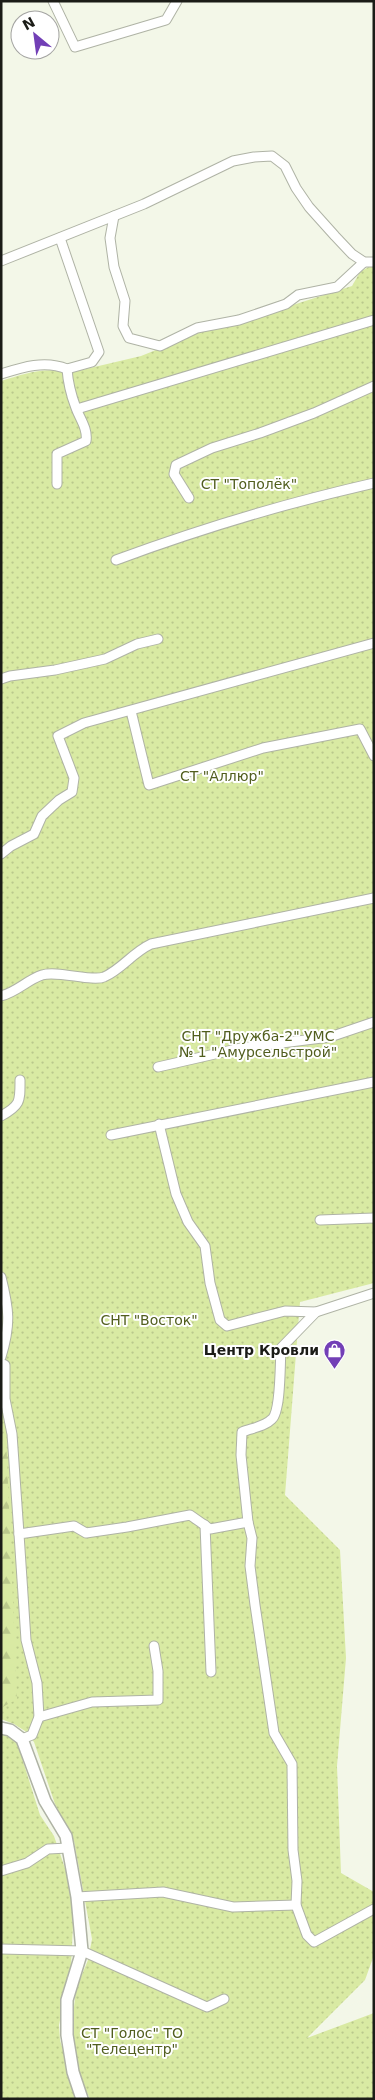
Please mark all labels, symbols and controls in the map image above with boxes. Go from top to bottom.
north arrow [10,10,60,60]
text: N [20,14,38,33]
park label: СТ "Тополёк" [201,476,297,492]
park label: СТ "Аллюр" [180,768,264,784]
park label: СНТ "Дружба-2" УМС № 1 "Амурсельстрой" [179,1028,337,1060]
park label: СНТ "Восток" [100,1312,198,1328]
shop icon: Центр Кровли [323,1338,347,1369]
place label: Центр Кровли [204,1342,319,1358]
park label: СТ "Голос" ТО "Телецентр" [81,2025,183,2057]

